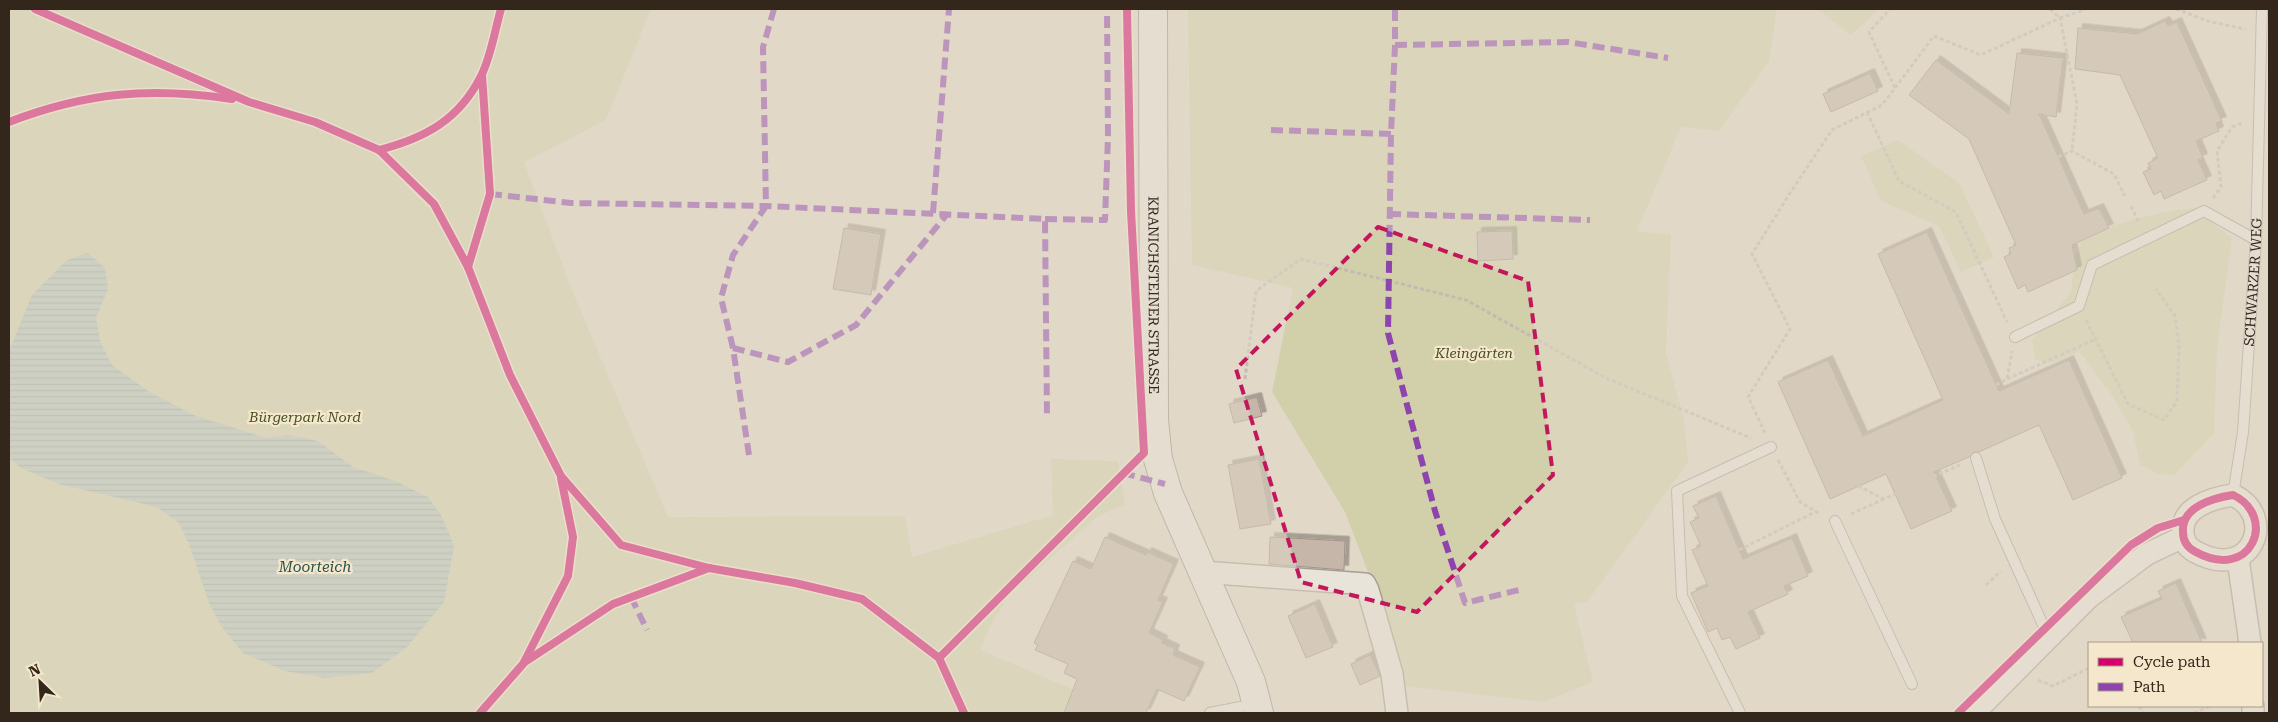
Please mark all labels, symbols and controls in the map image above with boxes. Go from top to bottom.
street label: KRANICHSTEINER STRASSE [1145,196,1162,394]
street label: SCHWARZER WEG [2241,218,2265,347]
park label: Kleingärten [1434,345,1513,361]
park label: Bürgerpark Nord [248,409,361,425]
water label: Moorteich [278,558,351,576]
legend [2088,642,2263,707]
text: Cycle path [2133,653,2211,671]
north arrow [15,657,65,707]
text: N [26,661,43,680]
text: Path [2133,678,2166,696]

